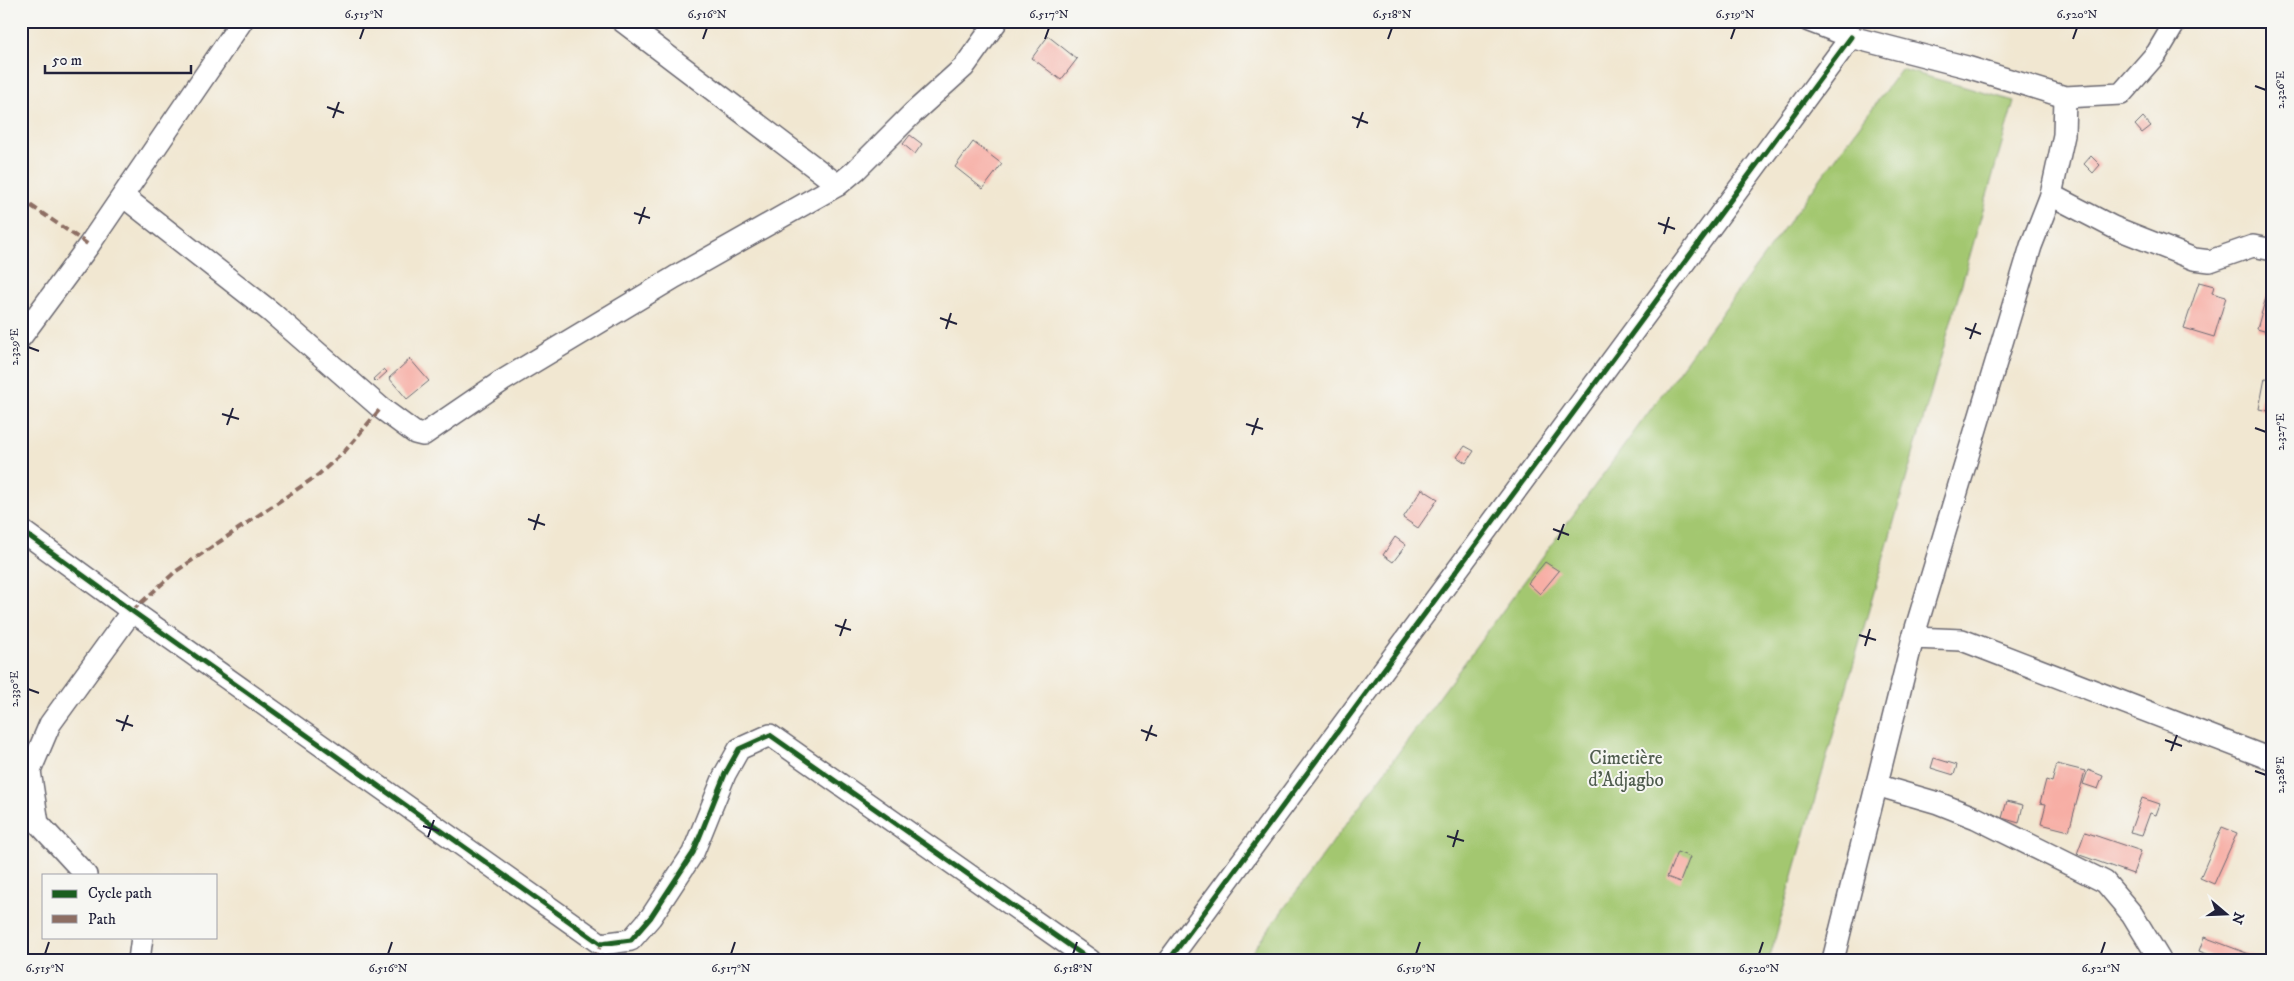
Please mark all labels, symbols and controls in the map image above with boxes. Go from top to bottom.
text: 6.515°N [345,7,384,22]
text: 6.516°N [687,7,727,22]
text: 6.517°N [1029,7,1069,22]
text: 6.518°N [1372,7,1412,22]
text: 6.519°N [1716,7,1755,22]
text: 6.520°N [2057,7,2098,22]
scale bar [45,42,191,74]
text: 50 m [52,51,82,70]
text: 2.326°E [2273,71,2288,109]
text: 2.329°E [7,328,22,366]
text: 2.327°E [2273,413,2288,451]
text: 2.330°E [7,670,22,707]
park label: Cimetière d'Adjagbo [1588,747,1664,792]
text: 2.328°E [2273,756,2288,794]
legend [42,874,218,938]
text: Cycle path [88,884,152,903]
north arrow [2202,888,2252,938]
text: Path [88,910,116,929]
text: N [2227,910,2248,927]
text: 6.515°N [26,961,65,976]
text: 6.516°N [368,961,408,976]
text: 6.517°N [711,961,751,976]
text: 6.518°N [1053,961,1093,976]
text: 6.519°N [1397,961,1436,976]
text: 6.520°N [1739,961,1780,976]
text: 6.521°N [2082,961,2121,976]

